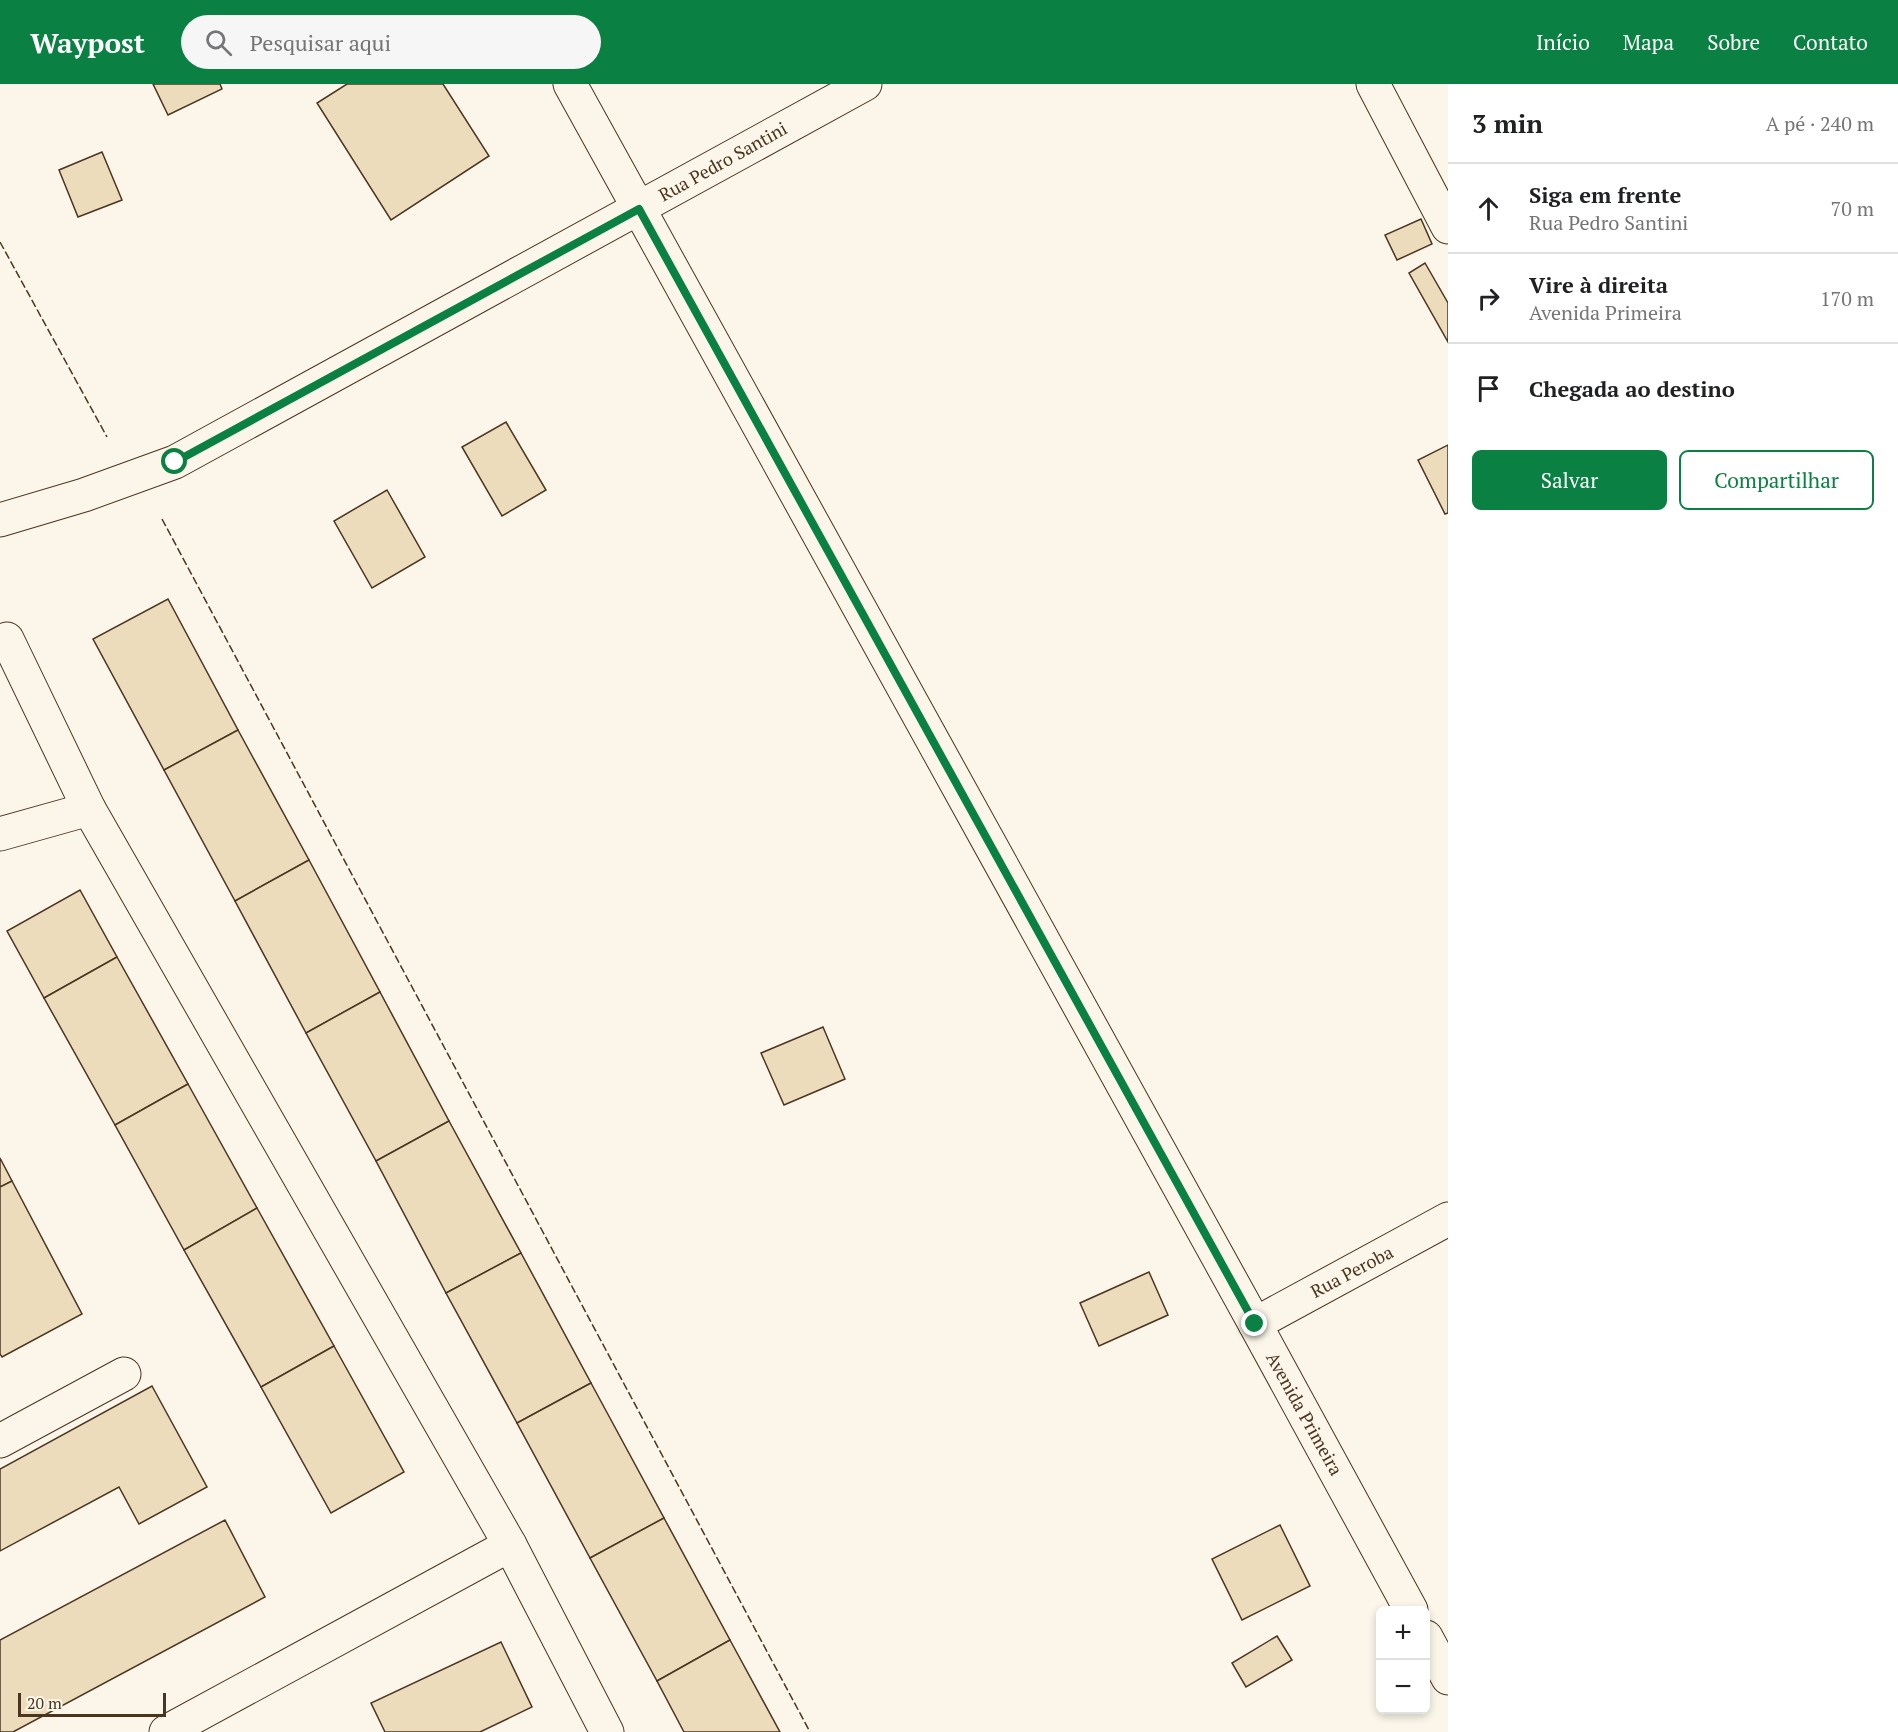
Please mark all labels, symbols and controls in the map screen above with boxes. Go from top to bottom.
search box [181,15,601,69]
text: Waypost [30,24,145,61]
icon: search [202,26,235,59]
text: Pesquisar aqui [250,28,391,57]
text: Início [1536,28,1590,56]
text: Mapa [1623,28,1674,56]
text: Sobre [1707,28,1760,56]
text: Contato [1793,28,1868,56]
text: 3 min [1472,106,1543,140]
text: A pé · 240 m [1766,110,1874,137]
street label: Rua Pedro Santini [654,116,791,206]
text: Siga em frente [1529,180,1681,209]
icon: ahead [1472,192,1505,225]
text: 70 m [1831,195,1874,222]
text: Rua Pedro Santini [1529,209,1688,236]
text: Vire à direita [1529,270,1668,299]
icon: right [1472,282,1505,315]
text: 170 m [1820,285,1874,312]
text: Avenida Primeira [1529,299,1682,326]
icon: arrive [1472,372,1505,405]
text: Chegada ao destino [1529,374,1735,403]
route start [161,448,187,474]
button: Salvar [1472,450,1667,510]
button: Compartilhar [1679,450,1874,510]
street label: Rua Peroba [1306,1239,1397,1303]
route end [1241,1310,1267,1336]
street label: Avenida Primeira [1261,1348,1349,1479]
map controls [1376,1606,1430,1714]
button: + [1376,1606,1430,1660]
button: − [1376,1660,1430,1714]
scale bar [18,1690,166,1718]
text: 20 m [27,1692,62,1714]

